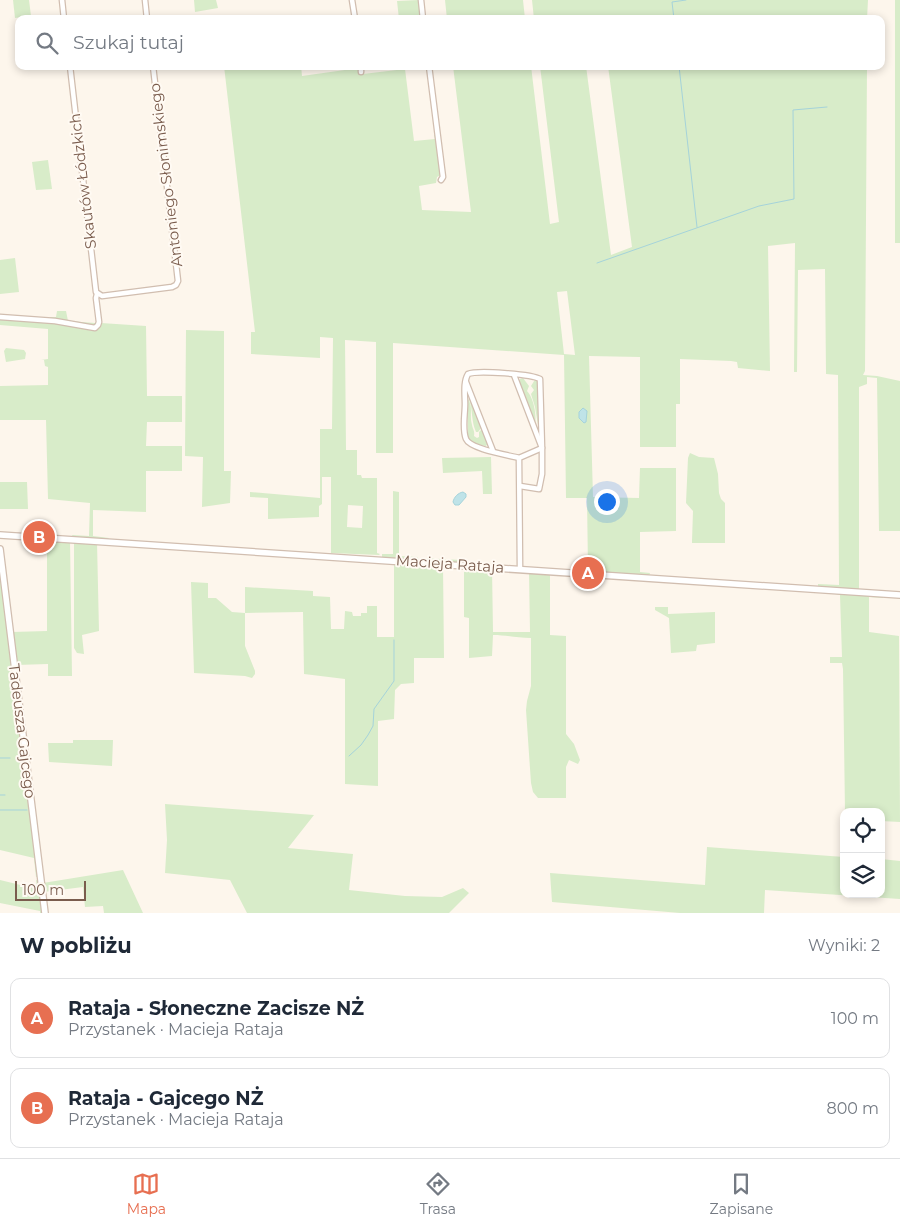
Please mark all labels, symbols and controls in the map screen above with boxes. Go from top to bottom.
search box [15,15,885,70]
icon: search [33,29,61,57]
text: Szukaj tutaj [73,31,184,54]
street label: Antoniego Słonimskiego [145,82,186,268]
street label: Skautów Łódzkich [65,112,100,250]
your location [594,489,620,515]
pin: B [23,518,55,556]
street label: Macieja Rataja [395,550,505,577]
pin: A [572,554,604,592]
street label: Tadeusza Gajcego [5,662,40,799]
map controls [840,808,885,898]
button: locate [840,808,885,853]
button: layers [840,853,885,898]
scale bar [15,878,86,901]
text: 100 m [22,881,64,899]
text: W pobliżu [20,933,132,958]
text: Wyniki: 2 [808,936,880,955]
text: Rataja - Słoneczne Zacisze NŻ [68,997,364,1020]
text: A [31,1009,43,1028]
text: 100 m [831,1009,879,1028]
text: Przystanek · Macieja Rataja [68,1020,284,1039]
text: Rataja - Gajcego NŻ [68,1087,263,1110]
text: B [31,1099,43,1118]
text: 800 m [826,1099,879,1118]
text: Przystanek · Macieja Rataja [68,1110,284,1129]
tab: Mapa [127,1170,166,1218]
tab: Trasa [420,1170,456,1218]
tab: Zapisane [710,1170,773,1218]

